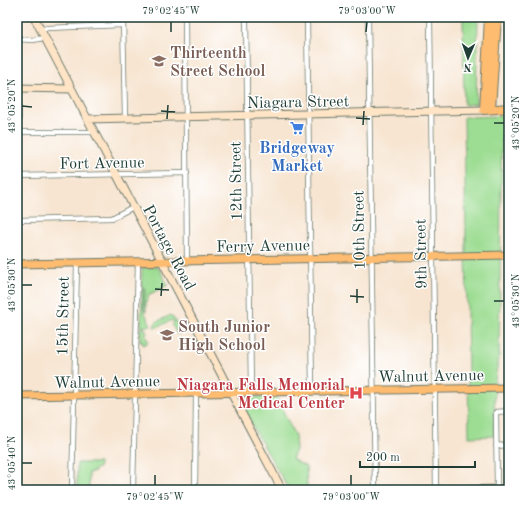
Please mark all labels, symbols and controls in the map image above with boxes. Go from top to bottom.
text: 79°02'45"W [142,6,200,16]
text: 79°03'00"W [338,6,396,16]
north arrow [448,38,488,78]
place label: Thirteenth Street School [170,46,266,80]
school or university icon: Thirteenth Street School [151,53,167,69]
text: N [463,61,472,72]
text: 43°05'20"N [7,78,17,133]
street label: Niagara Street [247,94,350,112]
text: 43°05'20"N [511,95,521,150]
supermarket icon: Bridgeway Market [289,120,305,136]
street label: 12th Street [228,141,246,221]
place label: Bridgeway Market [259,141,335,175]
street label: Fort Avenue [59,155,145,173]
street label: 10th Street [351,190,369,270]
street label: Portage Road [139,203,197,293]
street label: 9th Street [413,218,431,289]
street label: Ferry Avenue [216,238,310,256]
text: 43°05'30"N [7,257,17,312]
text: 43°05'30"N [511,273,521,328]
street label: 15th Street [55,276,73,356]
place label: South Junior High School [178,320,270,354]
school or university icon: South Junior High School [159,327,175,343]
street label: Walnut Avenue [378,368,484,386]
street label: Walnut Avenue [54,374,160,392]
place label: Niagara Falls Memorial Medical Center [176,378,345,412]
hospital icon: Niagara Falls Memorial Medical Center [348,385,364,401]
text: 43°05'40"N [7,435,17,490]
scale bar [360,443,475,469]
text: 200 m [366,452,400,464]
text: 79°02'45"W [126,492,184,502]
text: 79°03'00"W [322,492,380,502]

